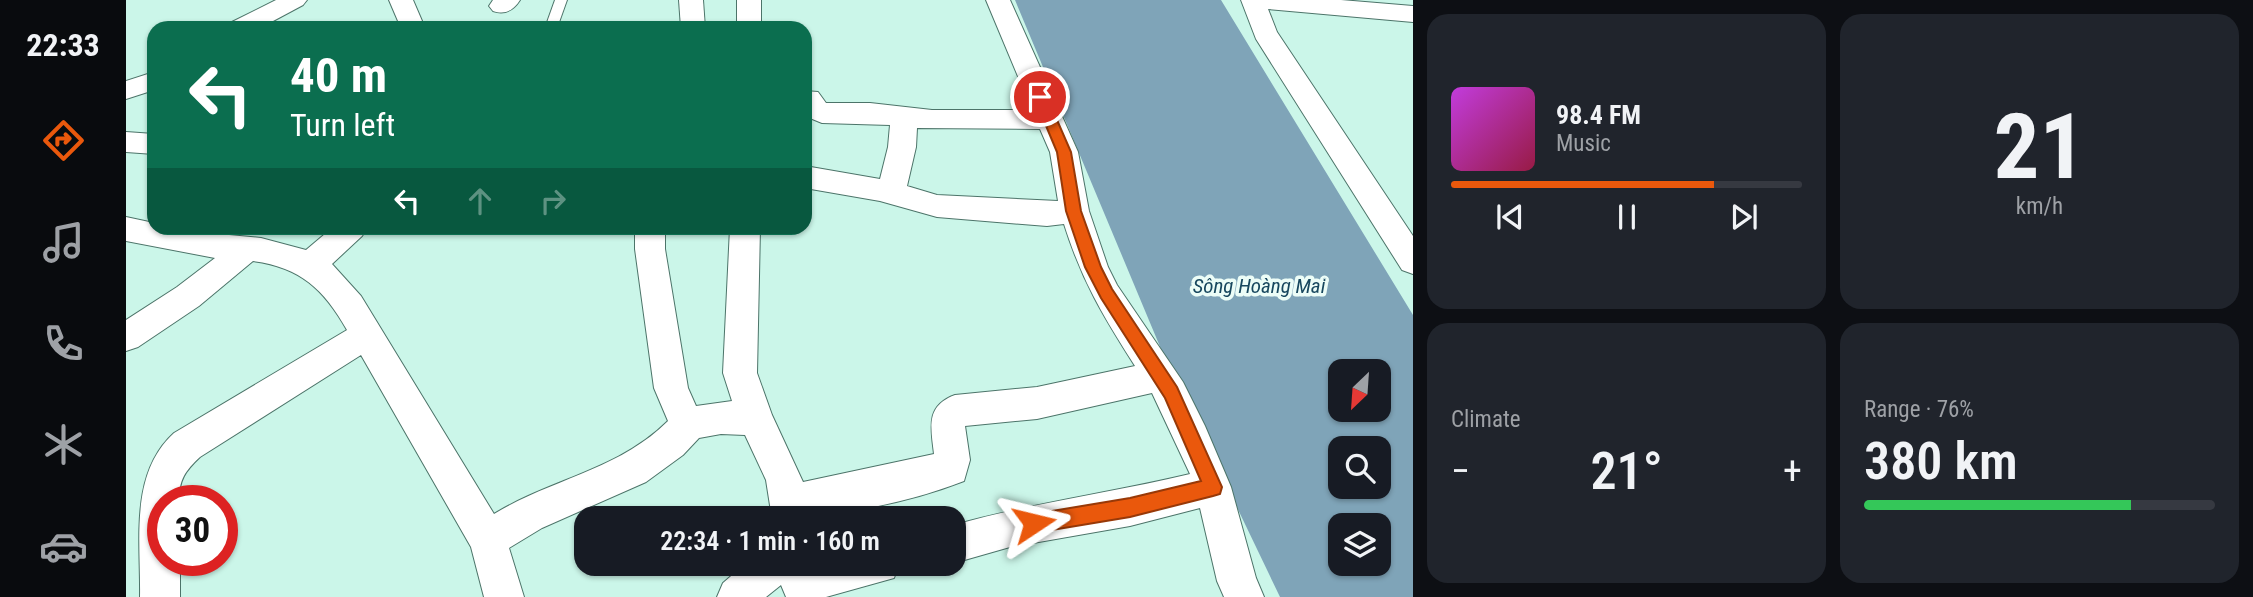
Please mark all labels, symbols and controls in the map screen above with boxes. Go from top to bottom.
text: 22:33 [26,26,100,64]
text: 40 m [290,47,387,104]
icon: left [175,49,266,140]
pin [1010,67,1070,127]
icon: arrive [1021,78,1059,116]
text: 21 [1994,94,2085,200]
text: 98.4 FM [1556,100,1641,130]
text: Turn left [290,106,395,144]
icon: directions [39,116,88,165]
text: Music [1556,130,1611,157]
icon: left [388,182,426,220]
icon: ahead [461,182,499,220]
icon: right [534,182,572,220]
text: km/h [2016,193,2063,220]
icon: previous [1491,198,1529,236]
icon: pause [1608,198,1646,236]
icon: next [1725,198,1763,236]
icon: music [39,218,88,267]
water label: Sông Hoàng Mai [1193,274,1326,298]
icon: phone [39,319,88,368]
north arrow [1328,359,1391,422]
map controls [1328,359,1391,576]
text: Range · 76% [1864,396,1974,423]
text: Climate [1451,406,1521,433]
icon: climate [39,420,88,469]
text: 380 km [1864,431,2018,492]
button: search [1328,436,1391,499]
text: 21° [1590,441,1663,502]
text: − [1451,449,1470,493]
text: + [1783,449,1802,493]
speed limit sign: 30 [147,485,238,576]
position arrow [997,486,1071,560]
button: layers [1328,513,1391,576]
icon: car [39,522,88,571]
text: 22:34 · 1 min · 160 m [660,526,880,556]

